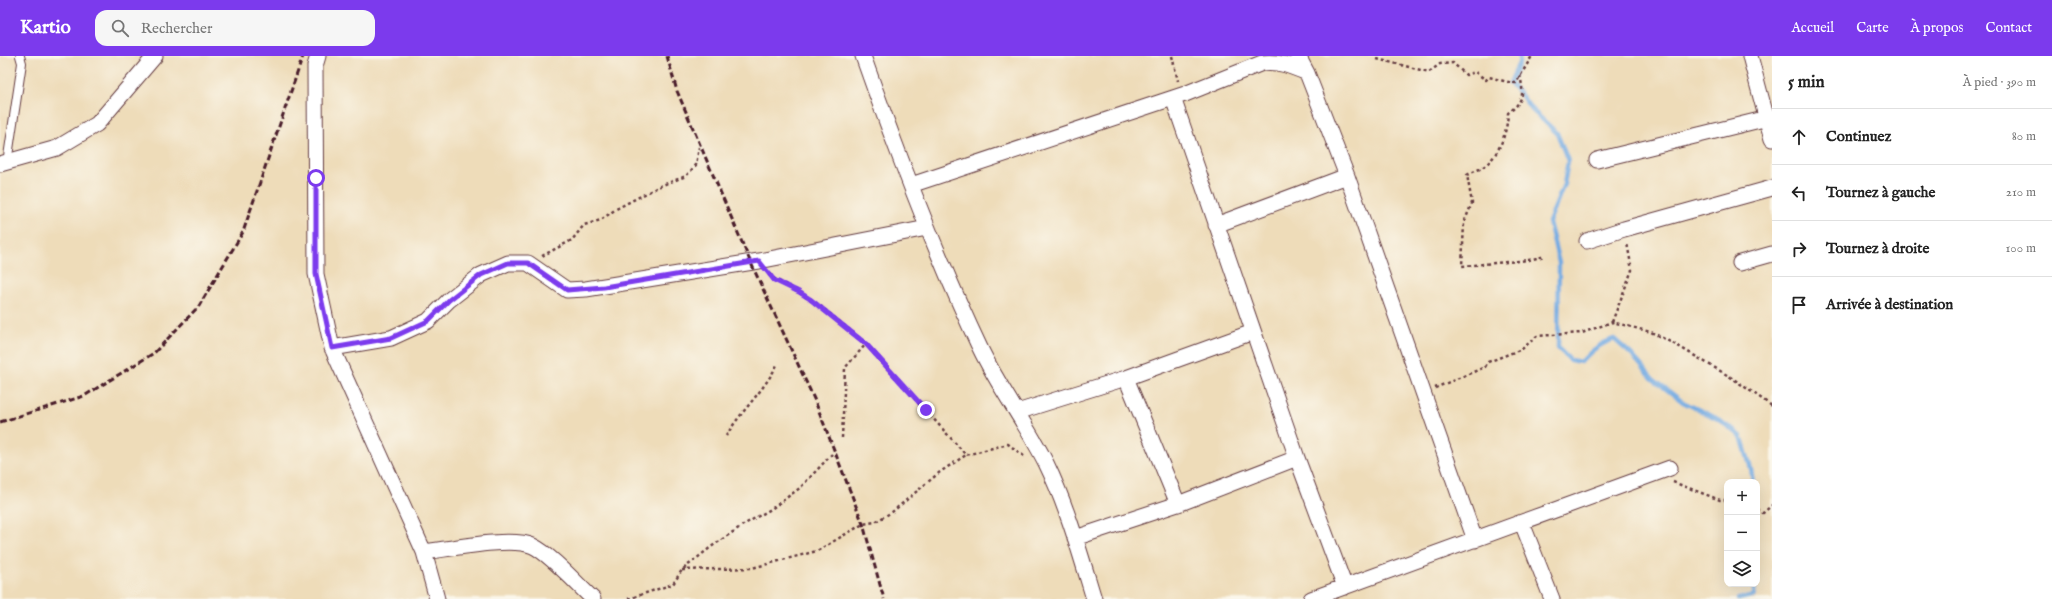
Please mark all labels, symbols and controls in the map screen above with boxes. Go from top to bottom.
search box [95,10,375,46]
text: Kartio [20,16,71,40]
icon: search [109,17,131,39]
text: Rechercher [141,19,212,38]
text: Accueil [1791,19,1834,37]
text: Carte [1856,19,1889,37]
text: À propos [1911,19,1963,37]
text: Contact [1985,19,2032,37]
text: 5 min [1788,72,1825,93]
text: À pied · 390 m [1963,74,2036,91]
icon: ahead [1788,126,1810,148]
text: Continuez [1826,127,1891,146]
text: 80 m [2012,128,2036,145]
route start [307,169,325,187]
icon: left [1788,182,1810,204]
text: Tournez à gauche [1826,183,1935,202]
text: 210 m [2006,184,2036,201]
icon: right [1788,238,1810,260]
text: Tournez à droite [1826,239,1929,258]
text: 100 m [2006,240,2036,257]
icon: arrive [1788,294,1810,316]
text: Arrivée à destination [1826,295,1953,314]
route end [917,401,935,419]
map controls [1724,479,1760,587]
button: + [1724,479,1760,515]
button: − [1724,515,1760,551]
button: layers [1724,551,1760,587]

